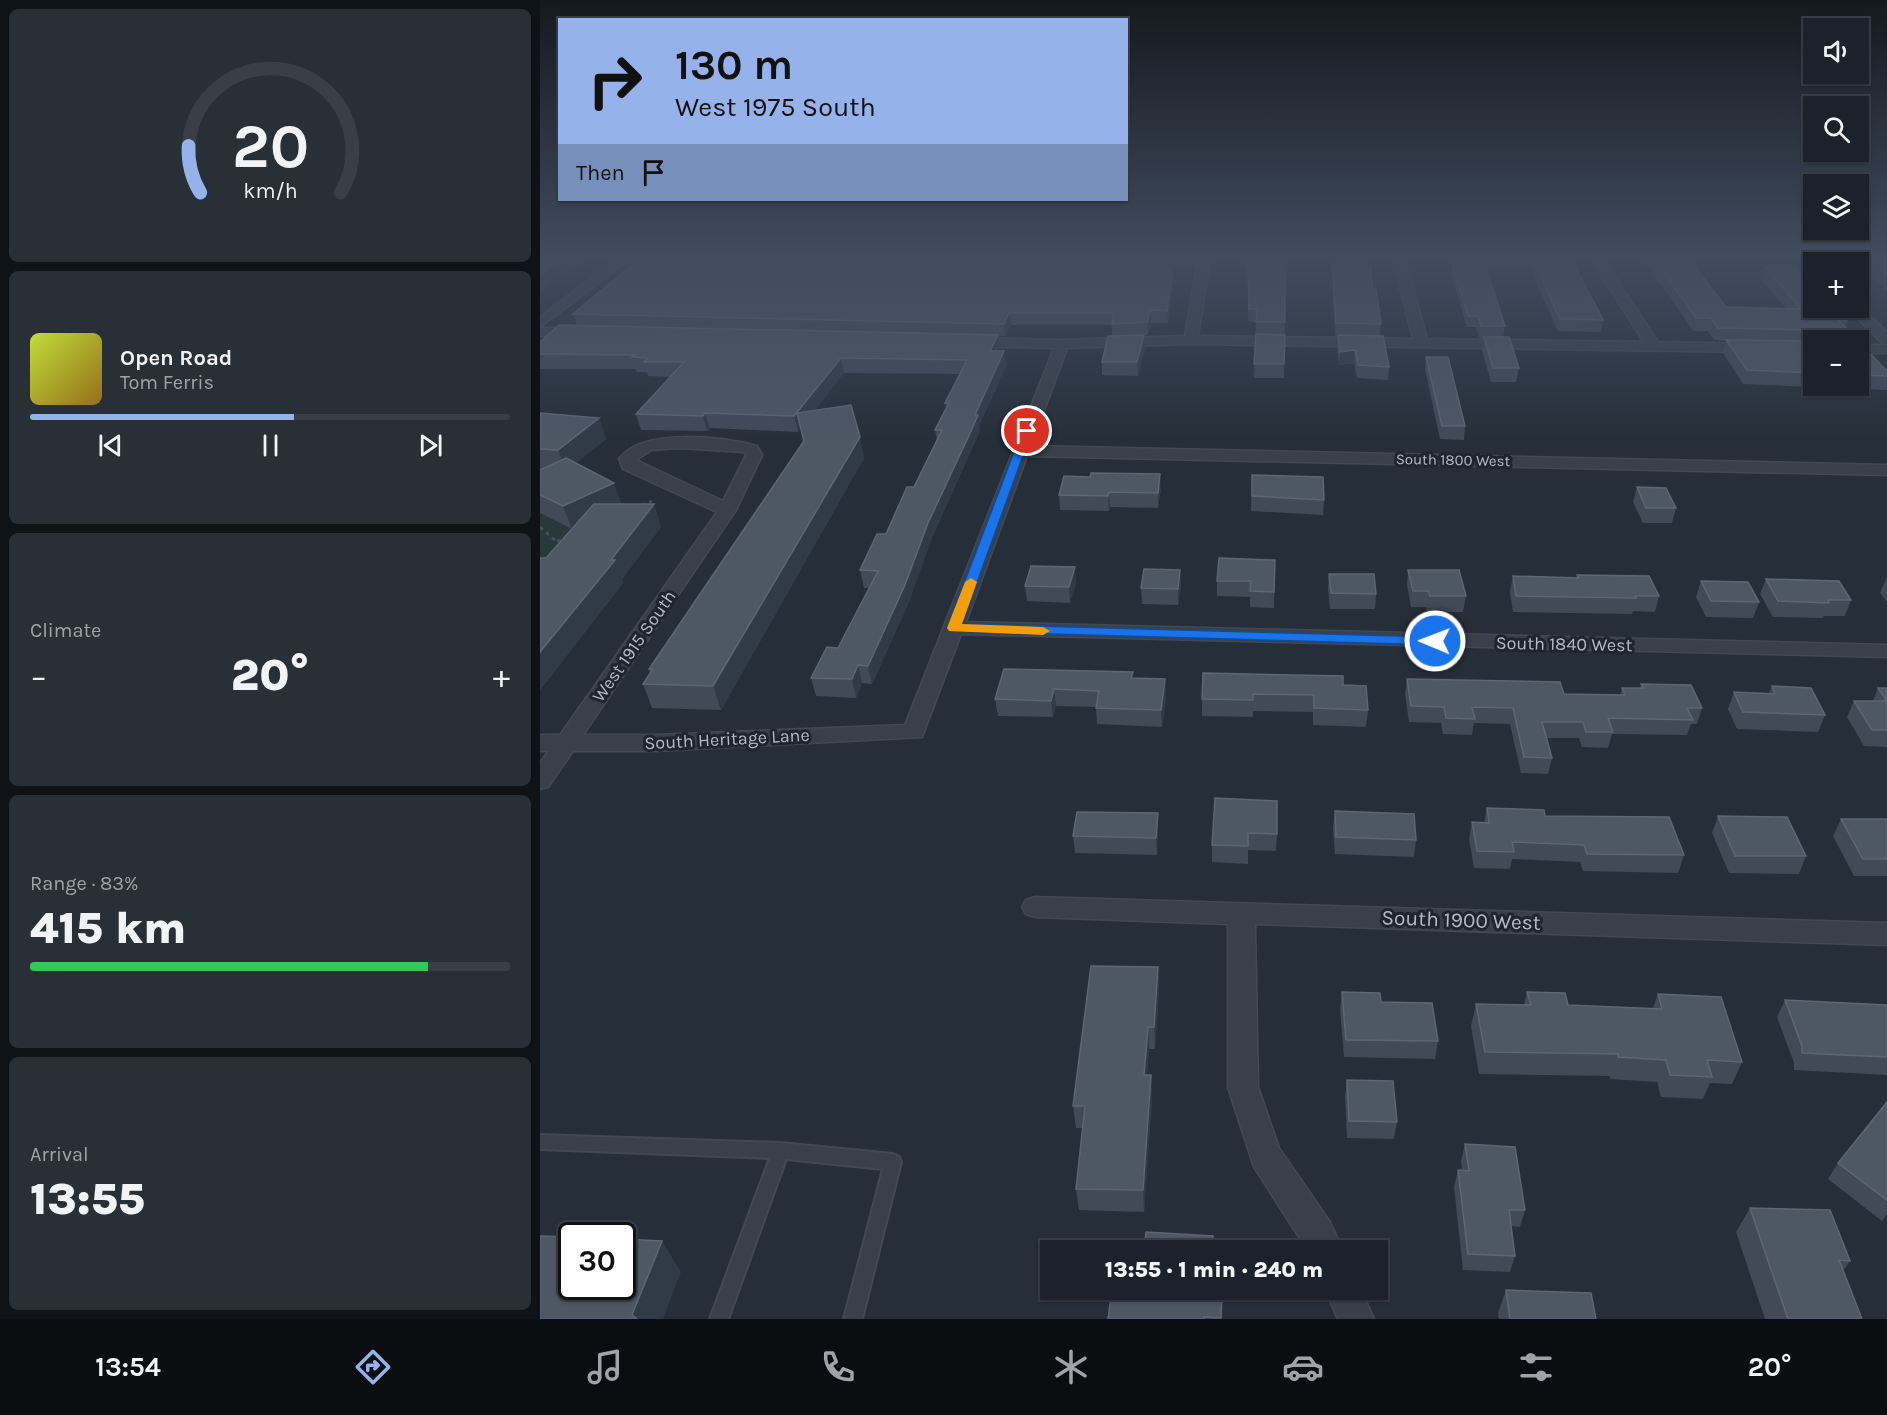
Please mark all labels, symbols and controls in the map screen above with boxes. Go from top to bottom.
map controls [1803,18,1869,396]
button: sound [1803,18,1869,84]
text: 130 m [675,40,793,90]
icon: right [576,42,654,120]
text: West 1975 South [675,91,876,123]
button: search [1803,96,1869,162]
text: 20 [231,110,309,183]
icon: arrive [637,156,670,189]
text: Then [576,160,625,186]
button: layers [1803,174,1869,240]
text: km/h [243,178,297,203]
button: + [1803,252,1869,318]
button: − [1803,330,1869,396]
text: Open Road [120,345,232,371]
text: Tom Ferris [120,371,214,394]
pin [1001,405,1052,456]
icon: arrive [1010,414,1043,447]
icon: previous [94,429,127,462]
icon: pause [254,429,287,462]
icon: next [414,429,447,462]
street label: South 1800 West [1396,450,1511,470]
street label: West 1915 South [587,586,681,706]
position arrow [1403,609,1467,673]
text: Climate [30,619,101,642]
street label: South 1840 West [1496,632,1633,656]
text: 20° [231,649,309,701]
text: − [30,657,47,695]
text: + [493,657,510,695]
street label: South Heritage Lane [644,724,810,754]
text: Range · 83% [30,872,139,895]
text: 415 km [30,902,186,954]
street label: South 1900 West [1381,905,1541,935]
text: Arrival [30,1143,89,1166]
text: 13:55 [30,1173,145,1225]
speed limit sign: 30 [558,1222,636,1300]
text: 13:55 · 1 min · 240 m [1105,1257,1323,1283]
icon: directions [352,1346,394,1388]
icon: music [584,1346,626,1388]
icon: phone [817,1346,859,1388]
icon: climate [1050,1346,1092,1388]
icon: car [1282,1346,1324,1388]
icon: filters [1515,1346,1557,1388]
text: 13:54 [95,1351,161,1383]
text: 20° [1748,1351,1792,1383]

